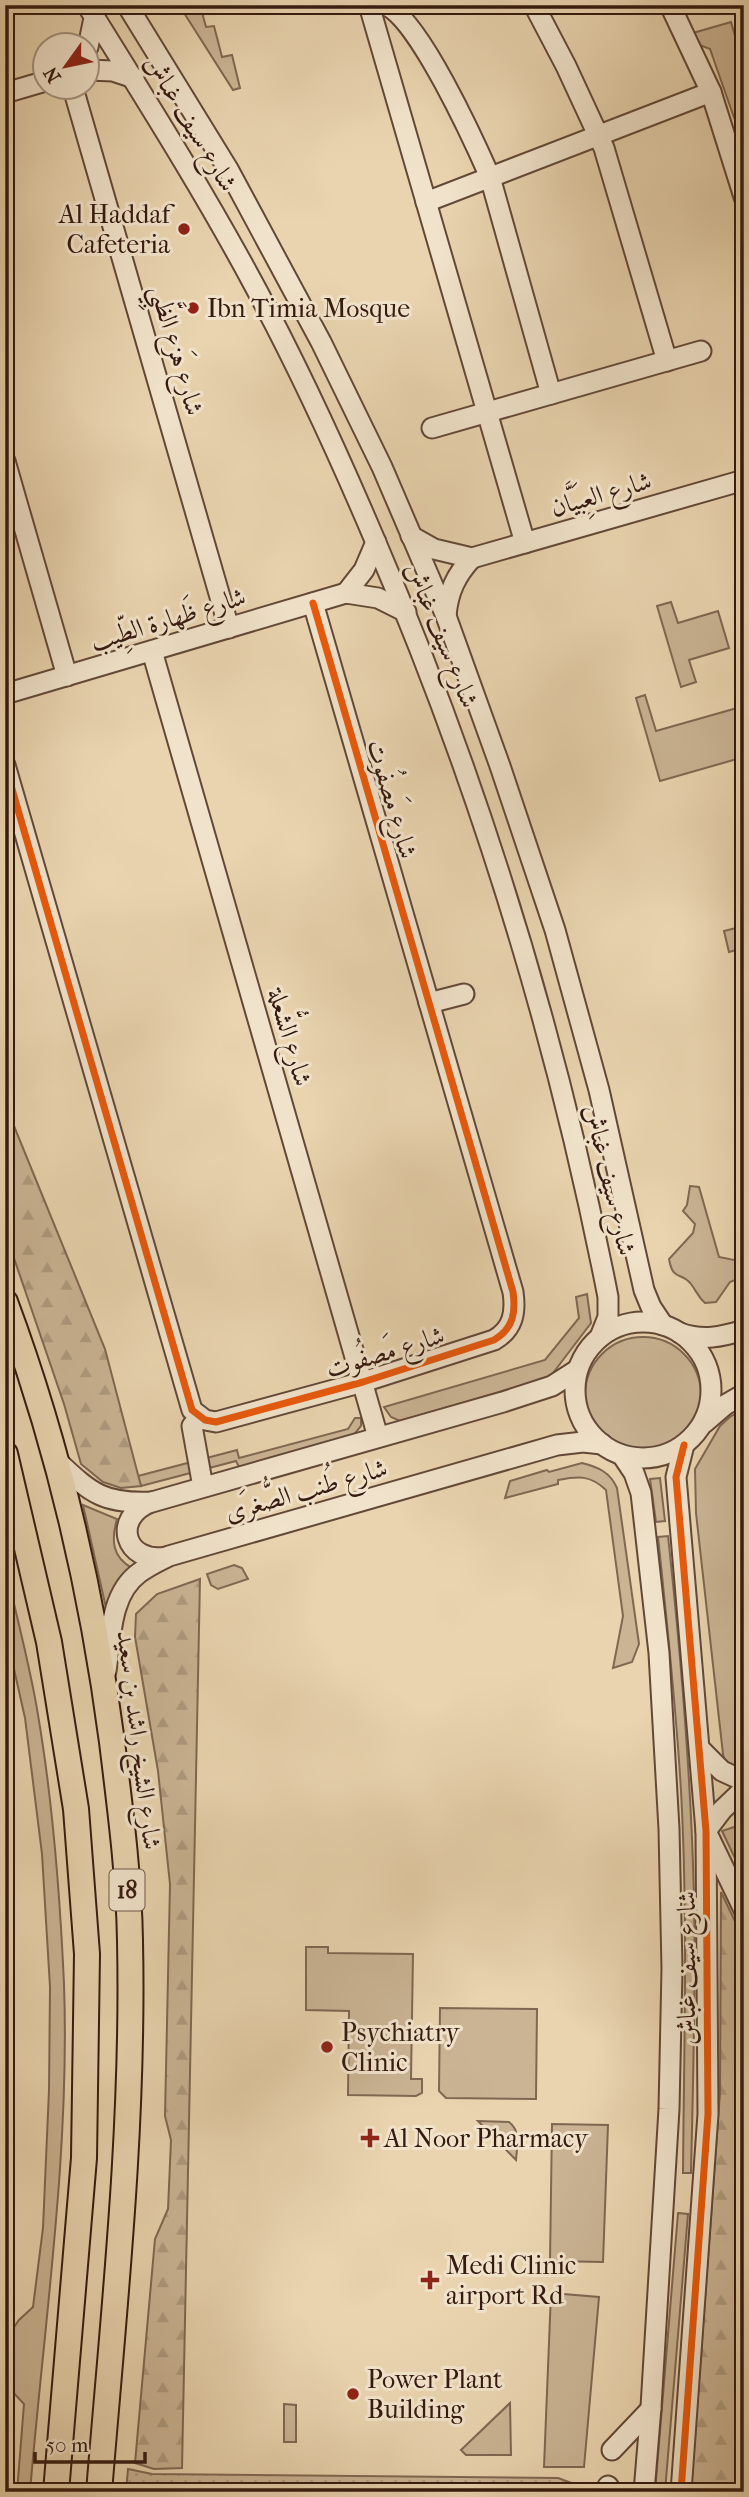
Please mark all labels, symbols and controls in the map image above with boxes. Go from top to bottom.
north arrow [32,32,102,102]
street label: شارع سيف غباش [133,49,244,200]
text: N [39,62,66,87]
place label: Al Haddaf Cafeteria [58,199,175,260]
marker: Al Haddaf Cafeteria [176,221,192,237]
street label: شارع هَزع الظَّبِي [135,279,217,421]
place label: Ibn Timia Mosque [207,293,410,324]
marker: Ibn Timia Mosque [185,300,201,316]
street label: شارع العِبَيَّان [545,459,657,529]
street label: شارع سيف غباش [393,558,485,714]
street label: شارع ظَهارة الطِّيب [86,578,251,663]
street label: شارع مَصفُوت [354,734,430,864]
street label: شارع الشُّعلة [255,980,329,1091]
street label: شارع سيف غباش [572,1101,642,1260]
street label: شارع مَصفُوت [320,1314,450,1390]
street label: شارع طُنب الصُّغرَى [218,1442,392,1534]
street label: شارع الشيخ راشد بن سعيد [102,1629,168,1852]
road number: 18 [110,1870,144,1910]
street label: شارع سيف غباش [671,1891,708,2045]
place label: Psychiatry Clinic [341,2017,461,2078]
marker: Psychiatry Clinic [319,2039,335,2055]
place label: Al Noor Pharmacy [383,2123,589,2154]
marker: Al Noor Pharmacy [362,2130,378,2146]
place label: Medi Clinic airport Rd [446,2250,576,2311]
marker: Medi Clinic airport Rd [420,2270,440,2290]
place label: Power Plant Building [367,2364,503,2425]
marker: Power Plant Building [345,2386,361,2402]
scale bar [35,2420,145,2464]
text: 50 m [46,2433,89,2457]

